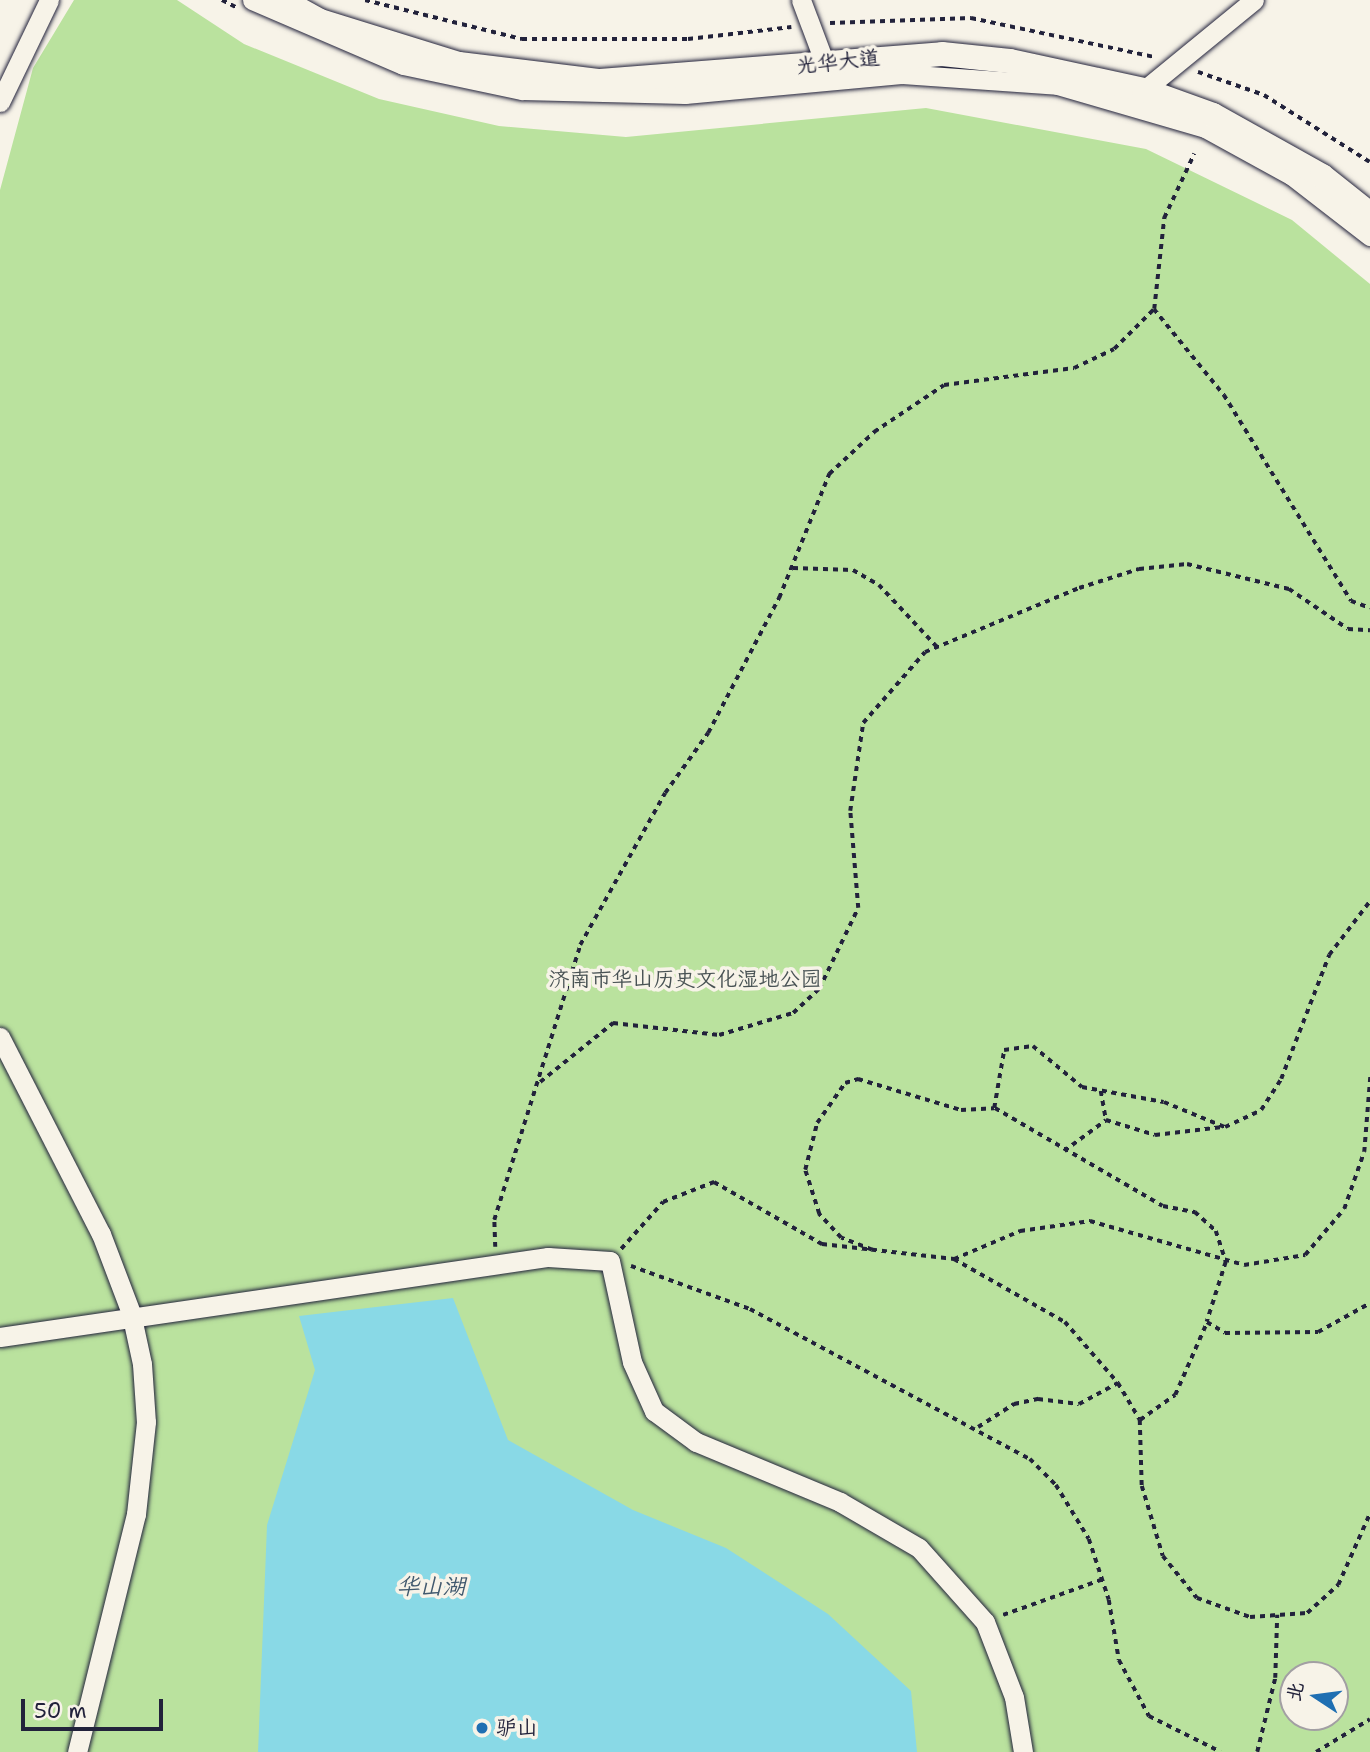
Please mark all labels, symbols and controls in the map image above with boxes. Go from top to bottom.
street label: 光华大道 [795,45,881,79]
park label: 济南市华山历史文化湿地公园 [549,966,821,992]
water label: 华山湖 [397,1572,465,1600]
north arrow [1279,1661,1349,1731]
text: 北 [1281,1680,1309,1704]
scale bar [24,1686,166,1730]
text: 50 m [34,1697,87,1725]
place label: 驴山 [496,1715,538,1741]
marker: 驴山 [474,1720,490,1736]

